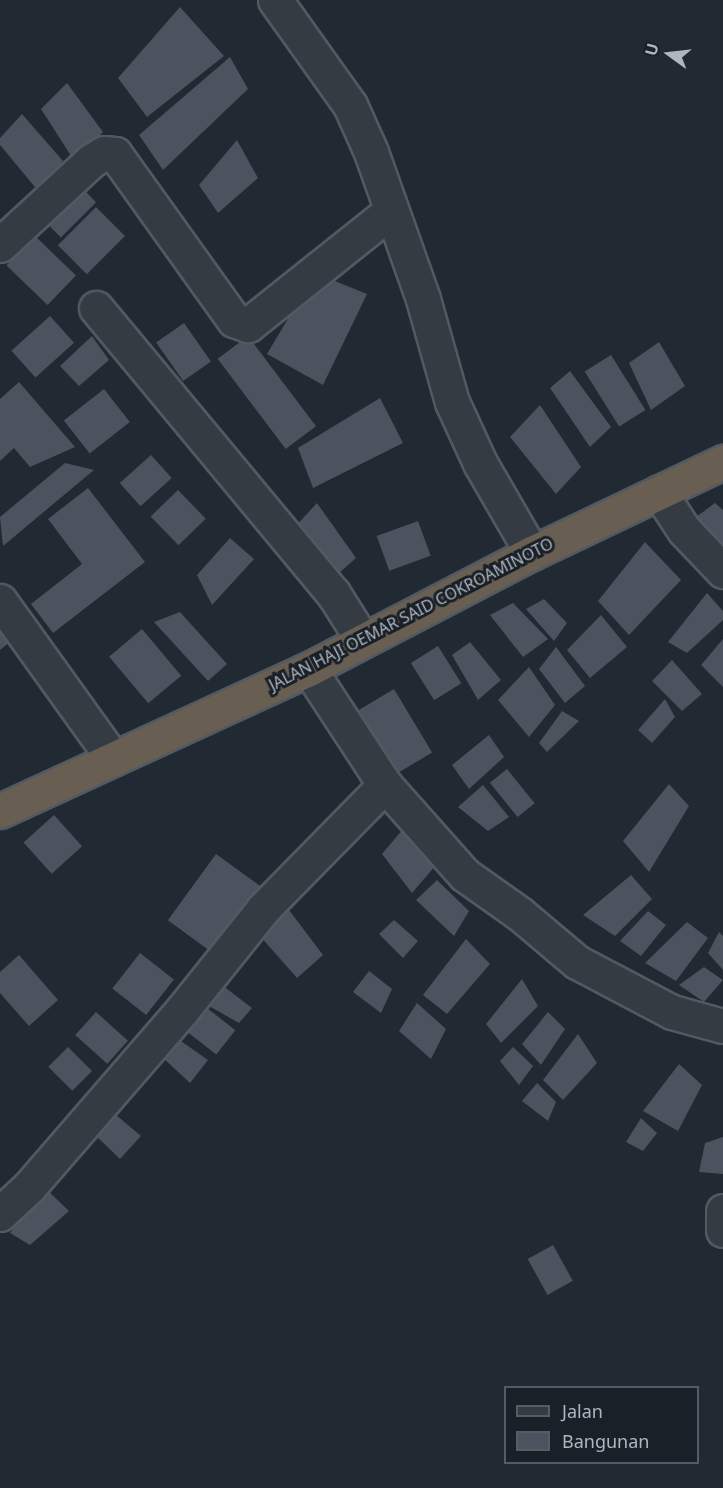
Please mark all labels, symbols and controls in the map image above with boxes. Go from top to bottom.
north arrow [639,24,699,84]
text: U [639,41,664,58]
street label: JALAN HAJI OEMAR SAID COKROAMINOTO [266,534,556,694]
legend [504,1386,699,1464]
text: Jalan [562,1399,603,1423]
text: Bangunan [562,1429,649,1453]

